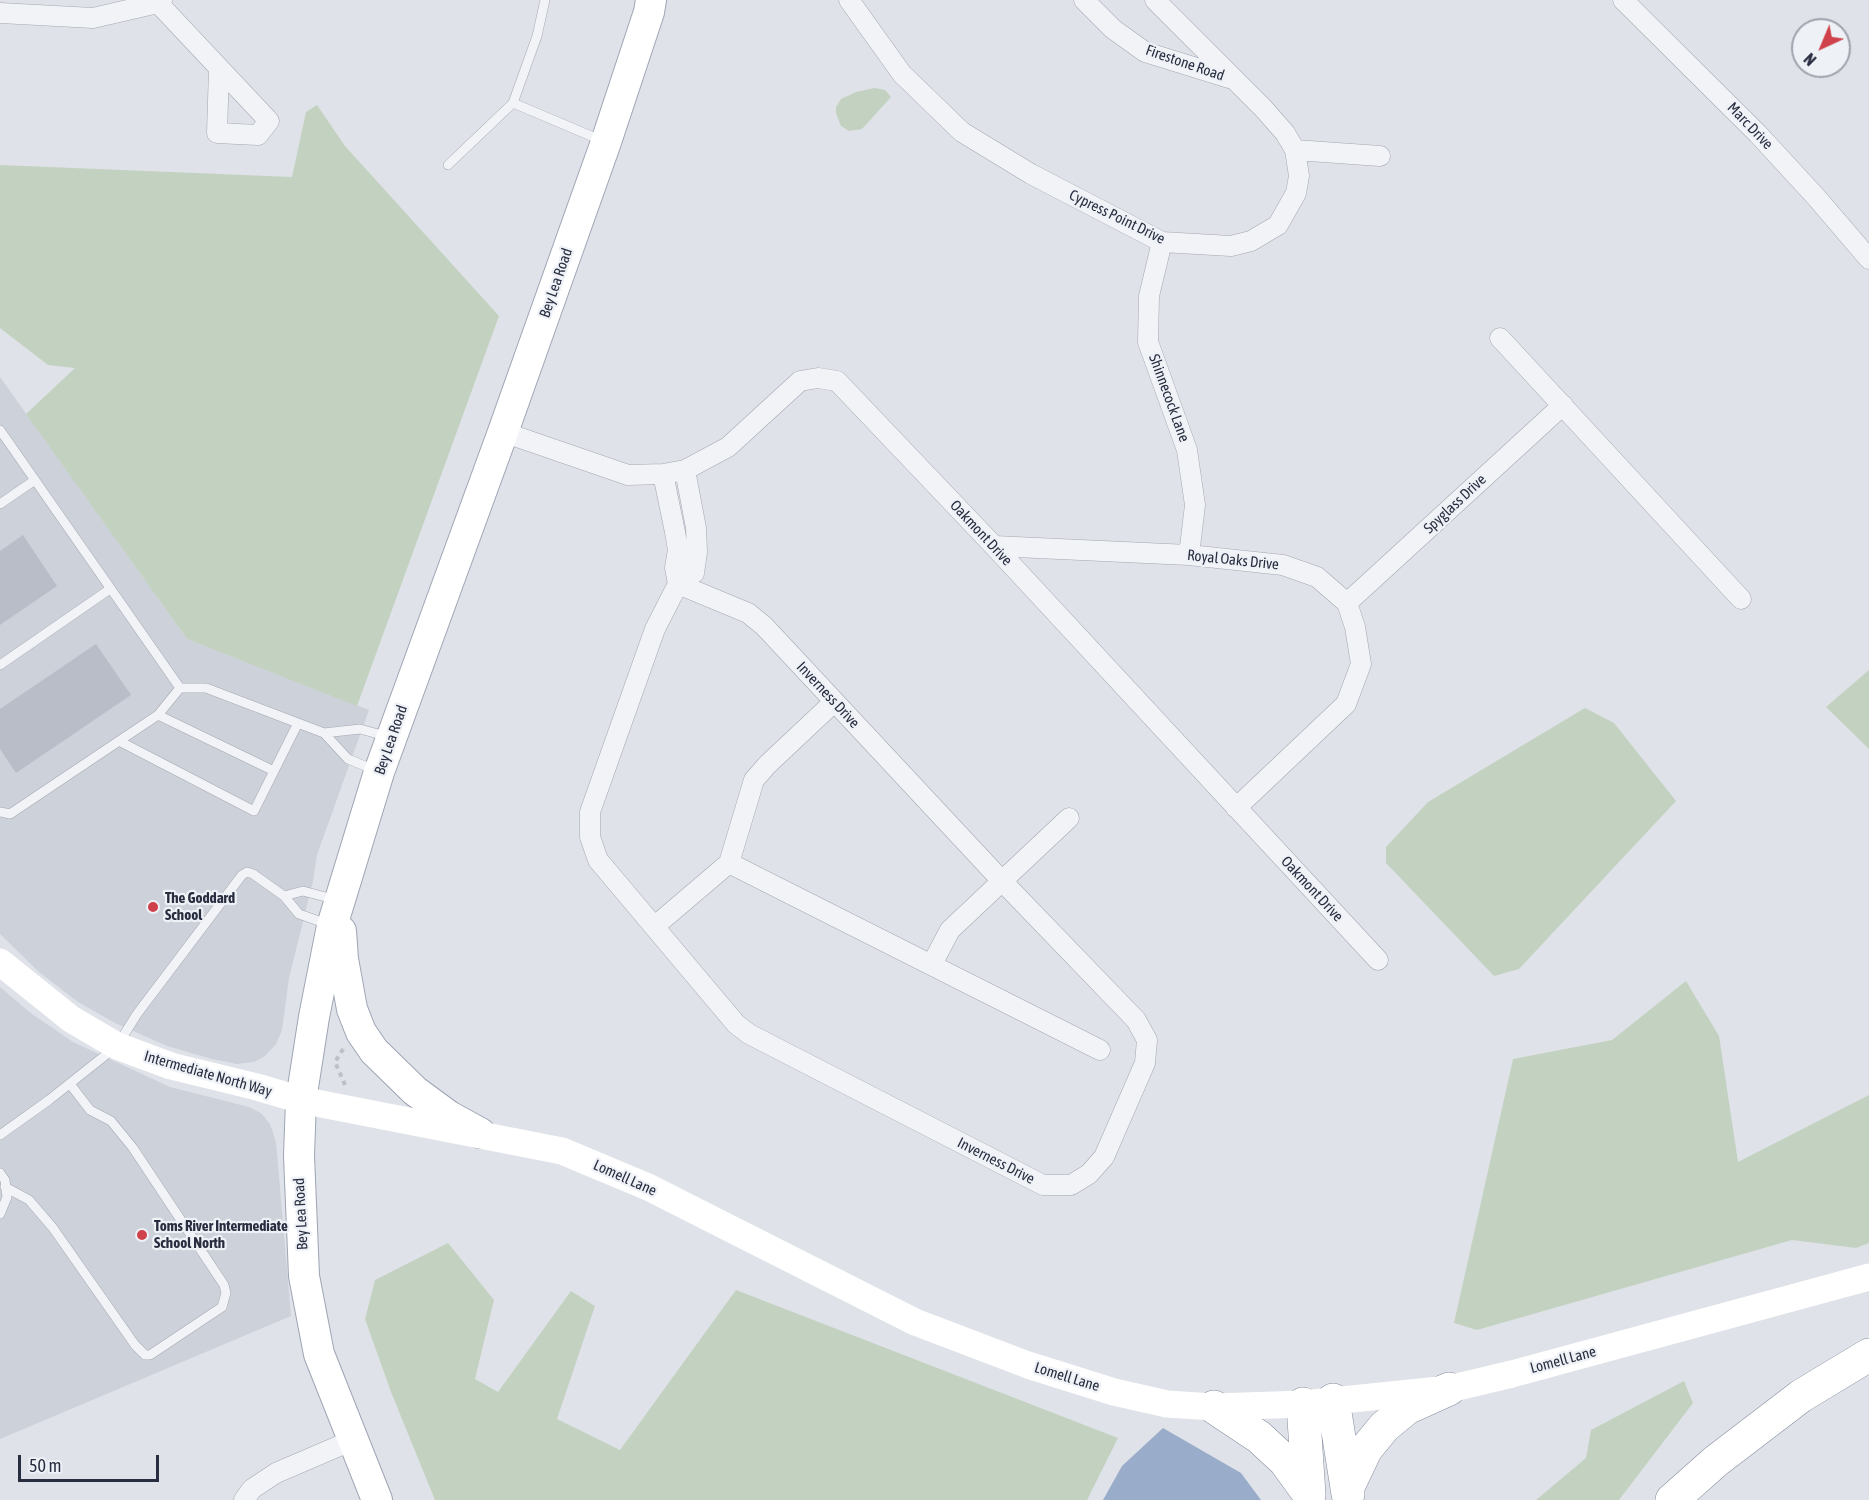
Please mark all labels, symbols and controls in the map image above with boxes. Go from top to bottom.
north arrow [1791,18,1851,78]
street label: Firestone Road [1143,41,1227,85]
text: N [1800,50,1820,69]
street label: Marc Drive [1723,99,1777,153]
street label: Cypress Point Drive [1066,186,1168,248]
street label: Bey Lea Road [536,246,576,320]
street label: Shinnecock Lane [1145,352,1193,444]
street label: Spyglass Drive [1420,471,1490,537]
street label: Oakmont Drive [946,497,1016,569]
street label: Royal Oaks Drive [1186,546,1280,574]
street label: Inverness Drive [793,658,863,732]
street label: Bey Lea Road [371,703,411,777]
street label: Oakmont Drive [1277,853,1347,925]
place label: The Goddard School [165,889,235,924]
marker: The Goddard School [146,900,160,914]
street label: Intermediate North Way [142,1047,274,1101]
street label: Inverness Drive [954,1134,1038,1188]
street label: Lomell Lane [591,1156,659,1200]
street label: Bey Lea Road [290,1177,312,1251]
place label: Toms River Intermediate School North [154,1217,288,1252]
marker: Toms River Intermediate School North [135,1228,149,1242]
street label: Lomell Lane [1528,1343,1598,1377]
street label: Lomell Lane [1032,1359,1102,1395]
scale bar [21,1443,162,1481]
text: 50 m [29,1455,61,1476]

